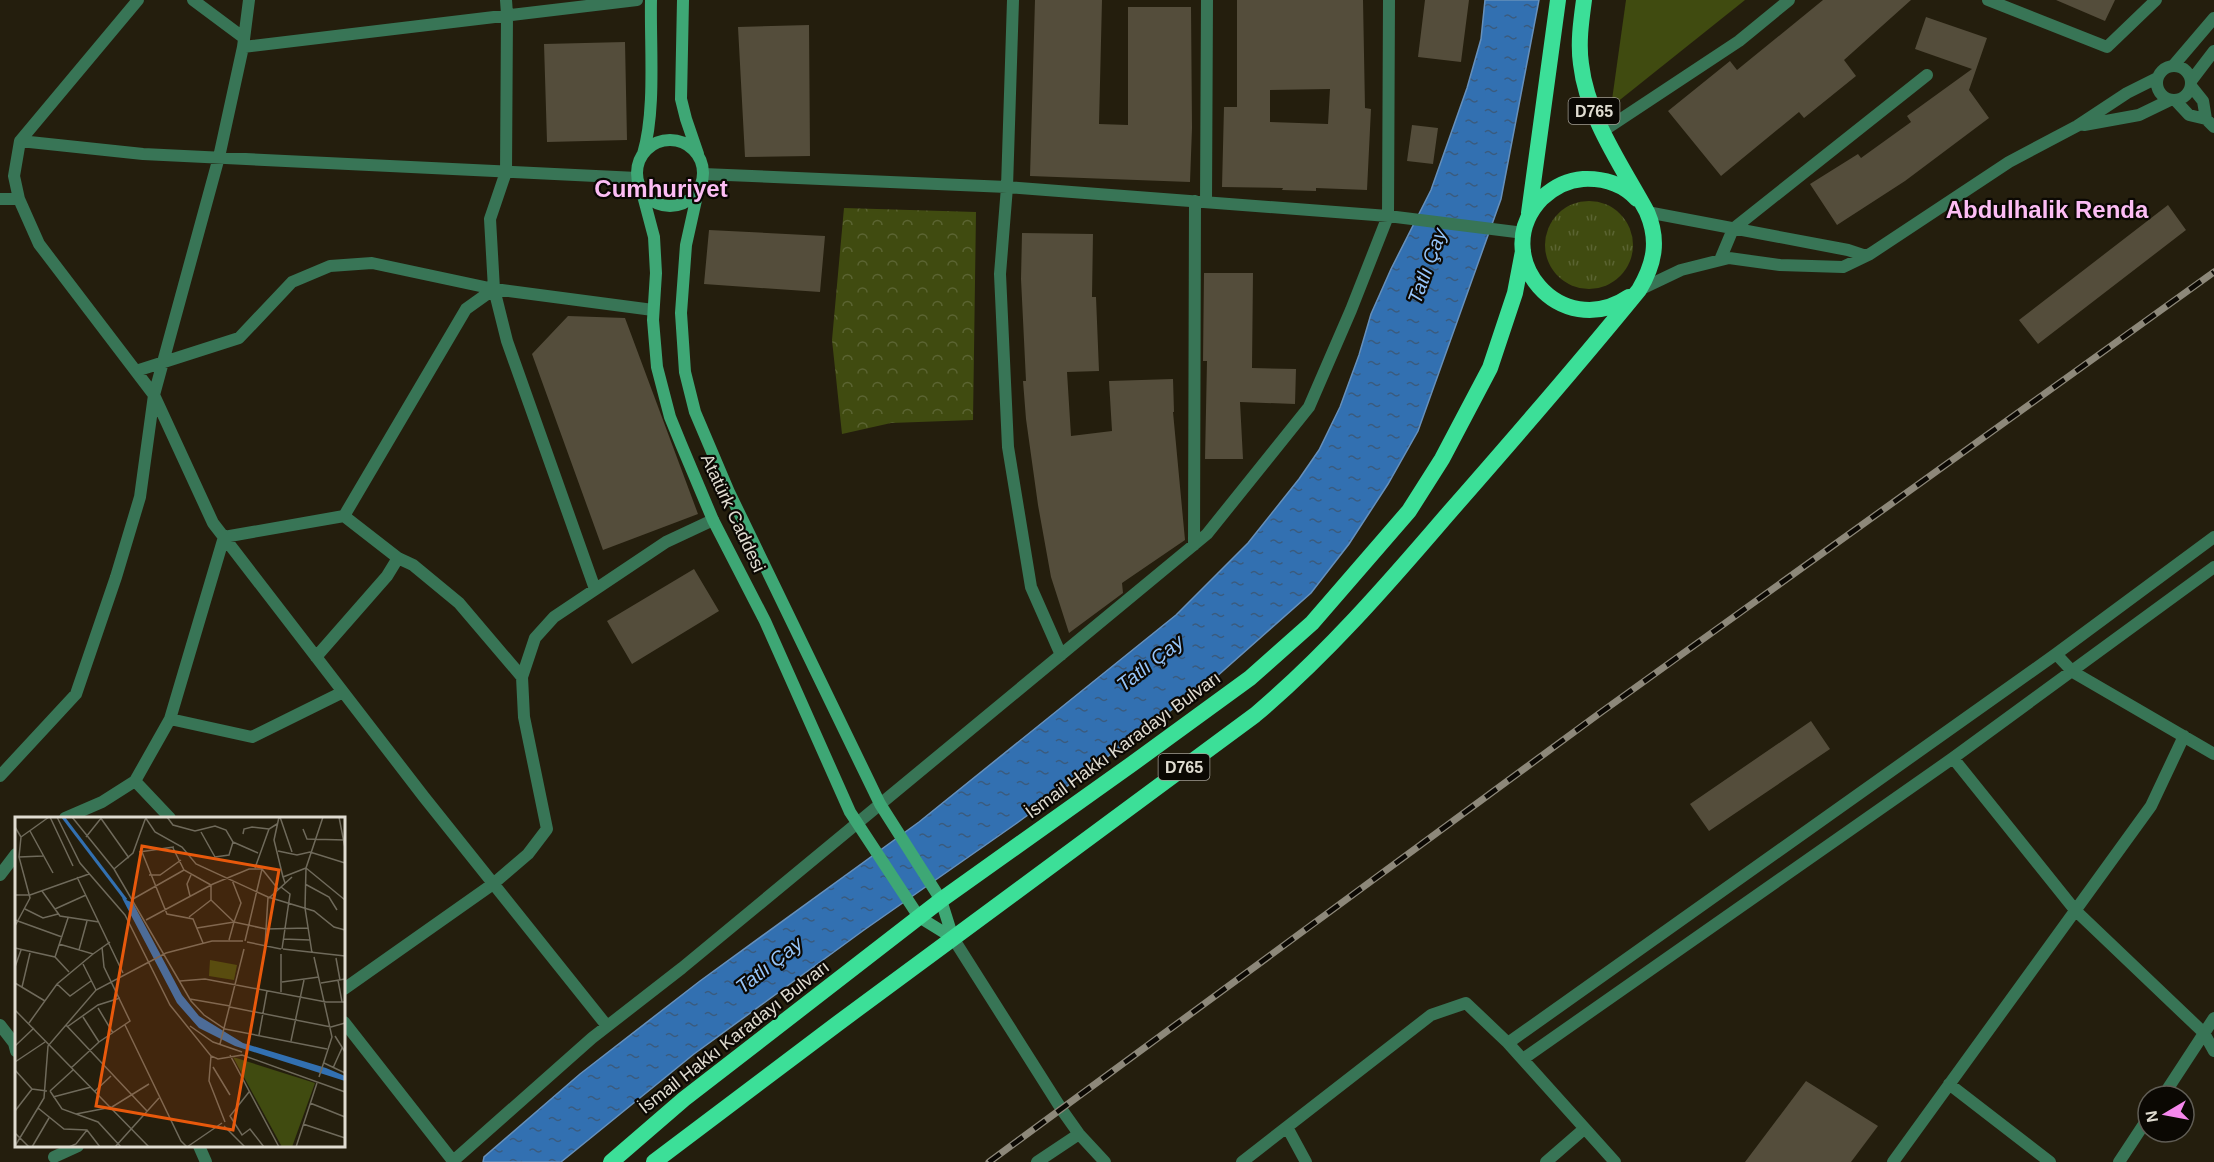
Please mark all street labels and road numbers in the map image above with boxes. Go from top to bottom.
road number: D765 [1568,98,1620,124]
street label: Atatürk Caddesi [697,451,769,575]
street label: İsmail Hakkı Karadayı Bulvarı [1022,668,1224,822]
road number: D765 [1158,754,1210,780]
street label: İsmail Hakkı Karadayı Bulvarı [635,956,833,1118]

